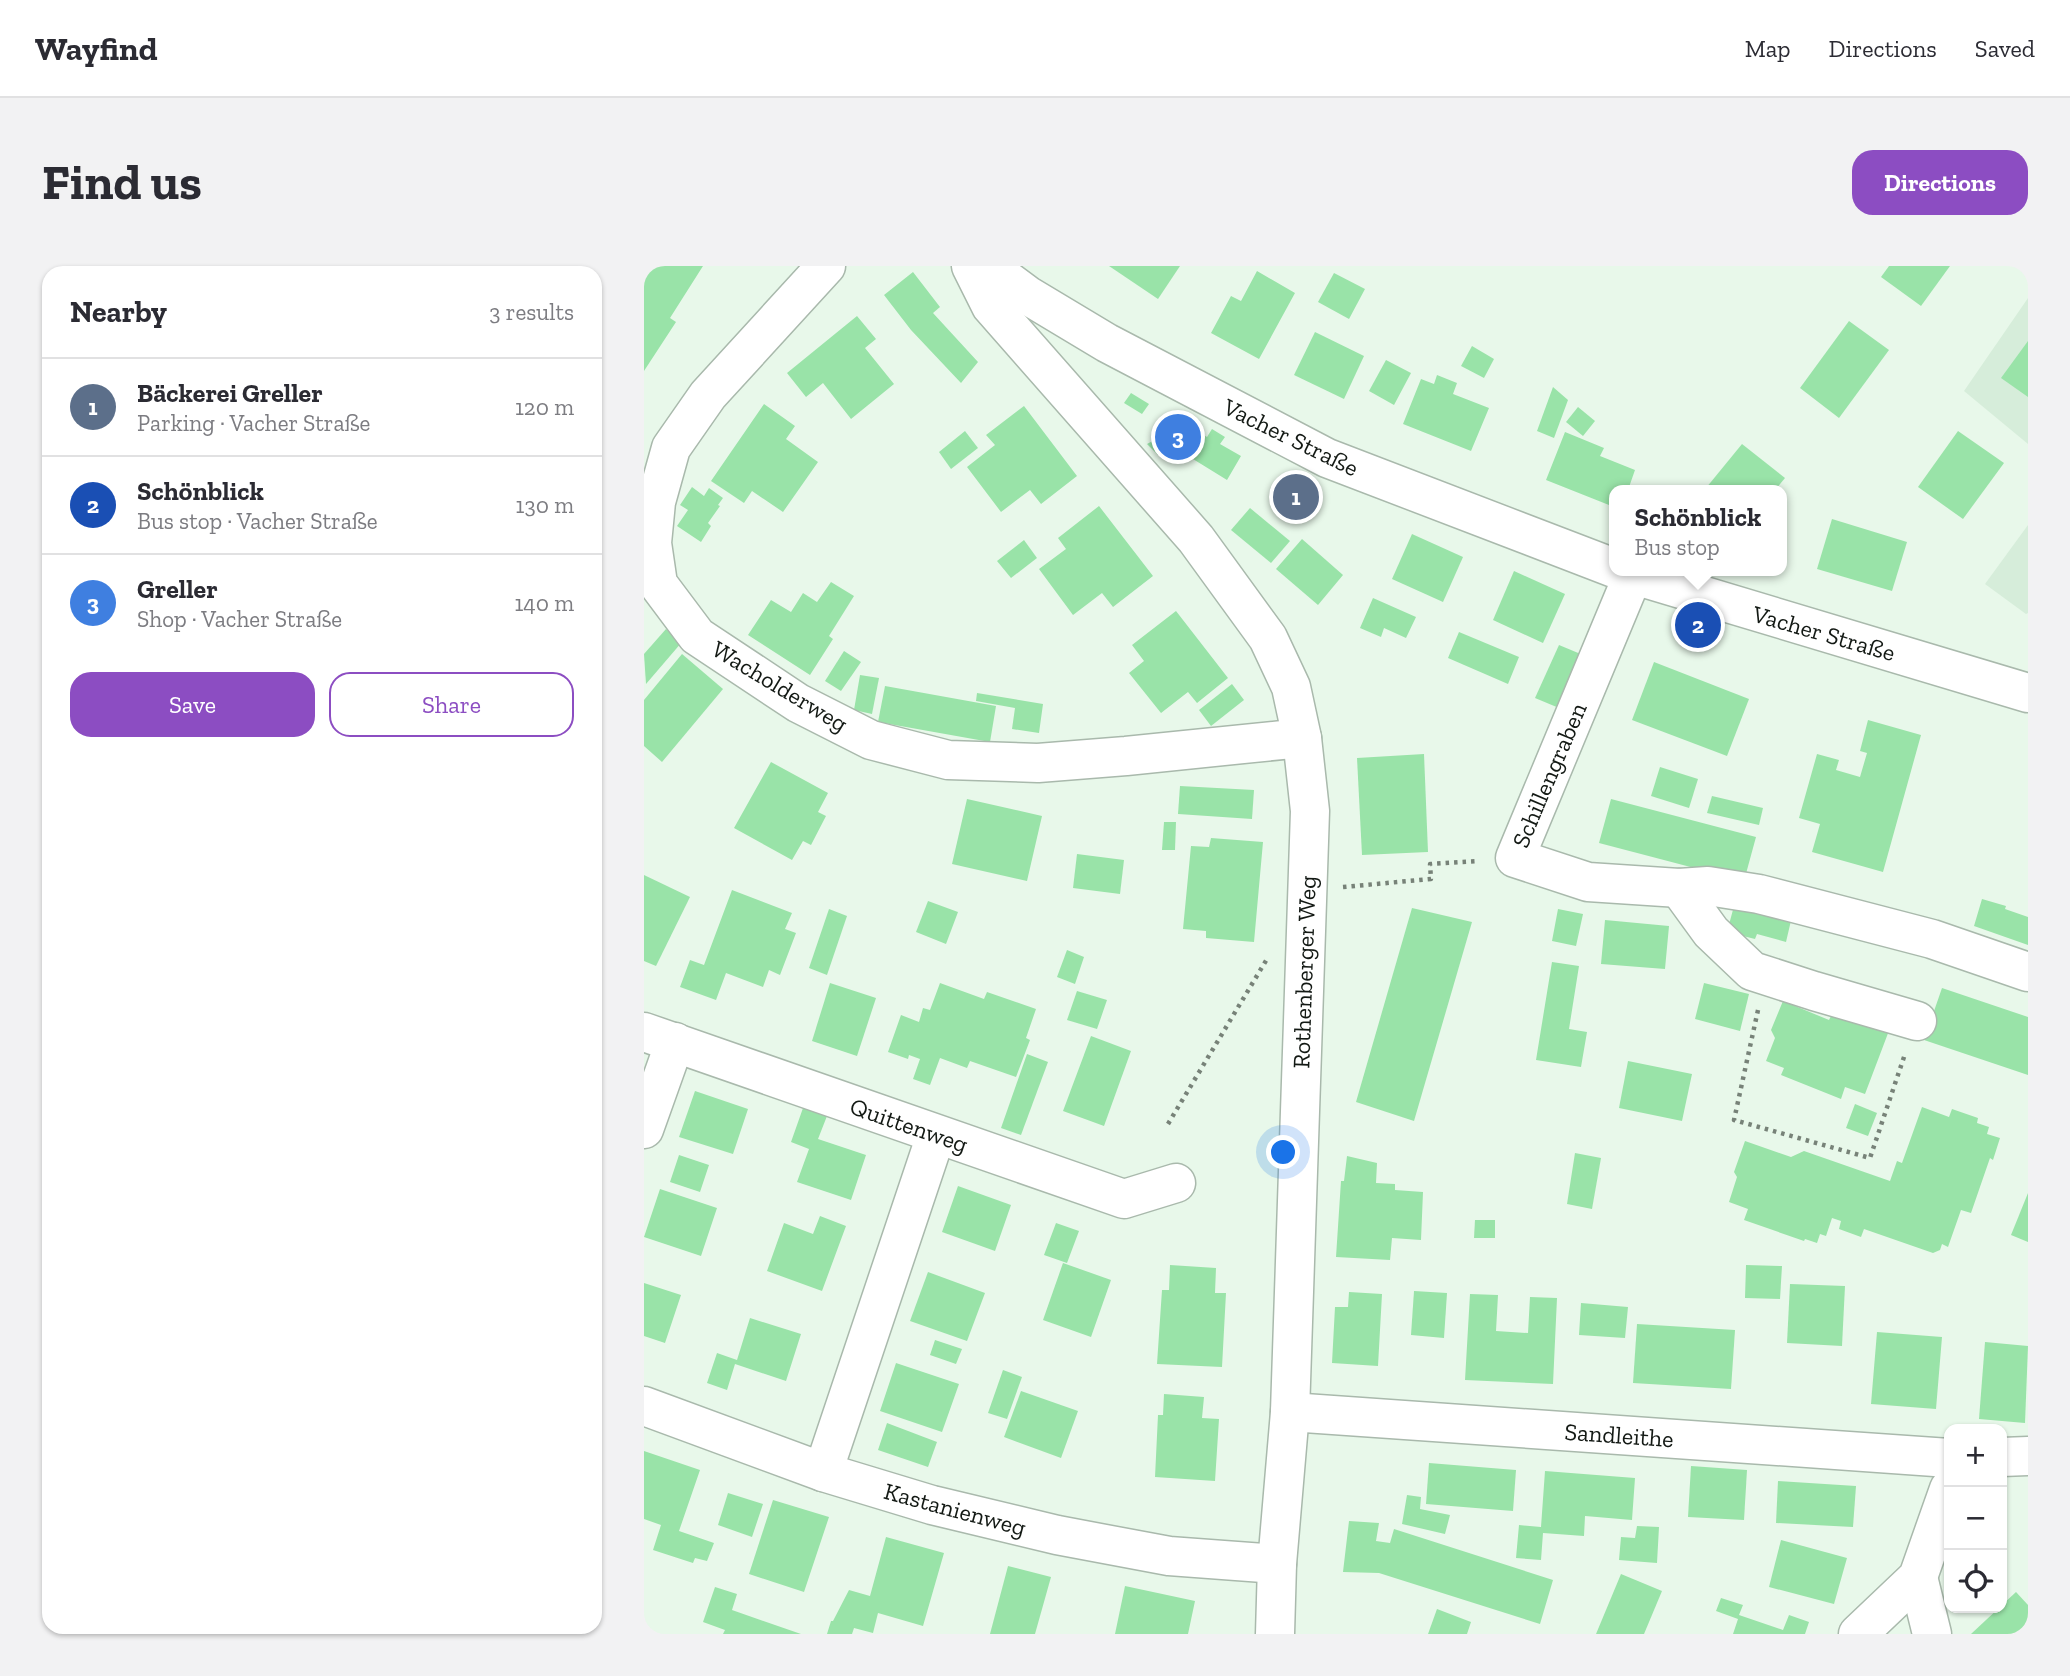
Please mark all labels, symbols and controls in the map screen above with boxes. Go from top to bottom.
text: Wayfind [35,29,158,68]
text: Map [1745,34,1791,63]
text: Directions [1829,34,1937,63]
text: Saved [1975,34,2035,63]
button: Directions [1852,150,2028,215]
text: Find us [42,153,202,212]
text: Nearby [70,294,167,330]
text: 3 results [489,298,574,326]
text: Bäckerei Greller [137,377,323,409]
street label: Vacher Straße [1218,391,1363,482]
text: 1 [88,393,98,421]
text: 120 m [515,393,574,421]
text: Parking · Vacher Straße [137,409,370,437]
pin: 3 [1155,411,1201,463]
pin: 1 [1273,471,1319,523]
text: Schönblick [137,475,264,507]
popup [1609,485,1787,576]
text: 2 [87,491,99,519]
text: 130 m [516,491,574,519]
text: Schönblick [1635,501,1761,533]
text: Bus stop · Vacher Straße [137,507,378,535]
text: Bus stop [1635,533,1720,561]
text: Greller [137,573,218,605]
text: 3 [87,589,99,617]
text: 140 m [514,589,574,617]
pin: 2 [1675,599,1721,651]
street label: Vacher Straße [1748,599,1899,667]
text: Shop · Vacher Straße [137,605,342,633]
street label: Wacholderweg [707,634,853,738]
button: Save [70,672,315,737]
button: Share [329,672,574,737]
street label: Schillengraben [1505,698,1593,852]
street label: Rothenberger Weg [1286,875,1322,1069]
street label: Quittenweg [846,1091,972,1159]
your location [1266,1135,1300,1169]
street label: Sandleithe [1563,1417,1675,1453]
map controls [1944,1424,2007,1613]
button: + [1944,1424,2007,1487]
street label: Kastanienweg [881,1476,1029,1542]
button: − [1944,1487,2007,1550]
button: locate [1944,1550,2007,1613]

